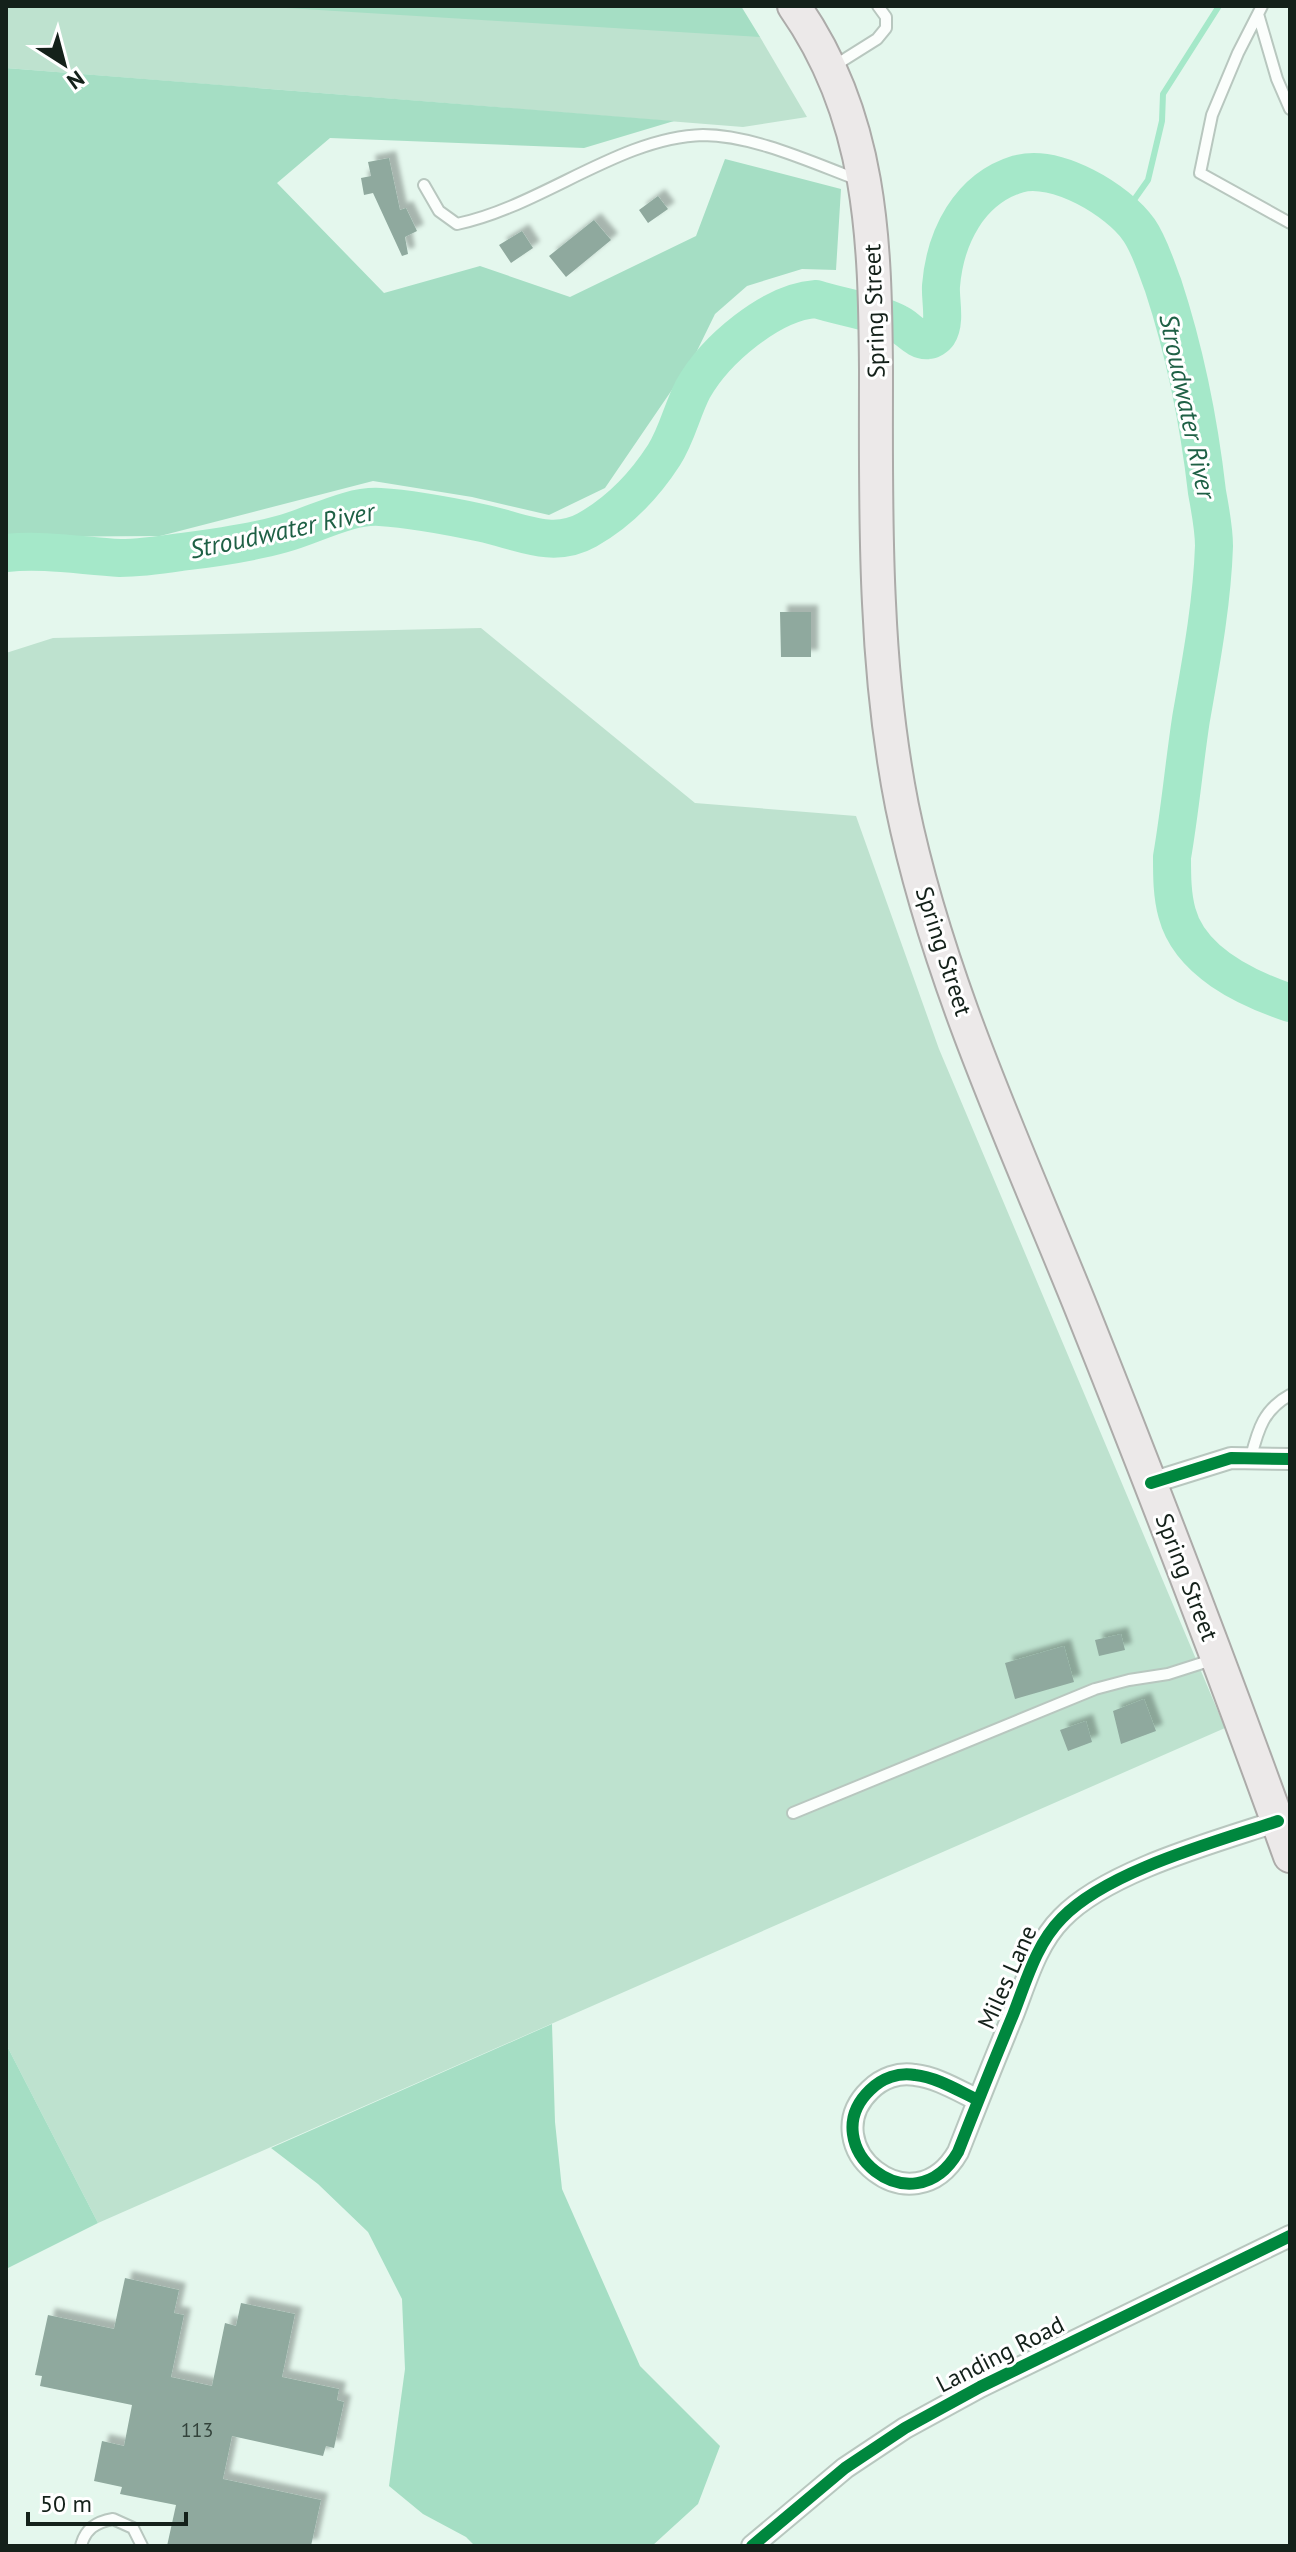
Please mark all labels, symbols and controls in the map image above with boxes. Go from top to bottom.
north arrow [24,24,104,104]
text: N [62,65,90,96]
street label: Spring Street [856,243,892,379]
water label: Stroudwater River [1152,311,1224,503]
water label: Stroudwater River [187,494,379,566]
street label: Spring Street [909,882,979,1020]
street label: Spring Street [1149,1509,1225,1645]
street label: Miles Lane [970,1920,1044,2034]
street label: Landing Road [931,2309,1069,2399]
house number: 113 [181,2417,213,2443]
scale bar [28,2476,186,2526]
text: 50 m [40,2488,92,2519]

